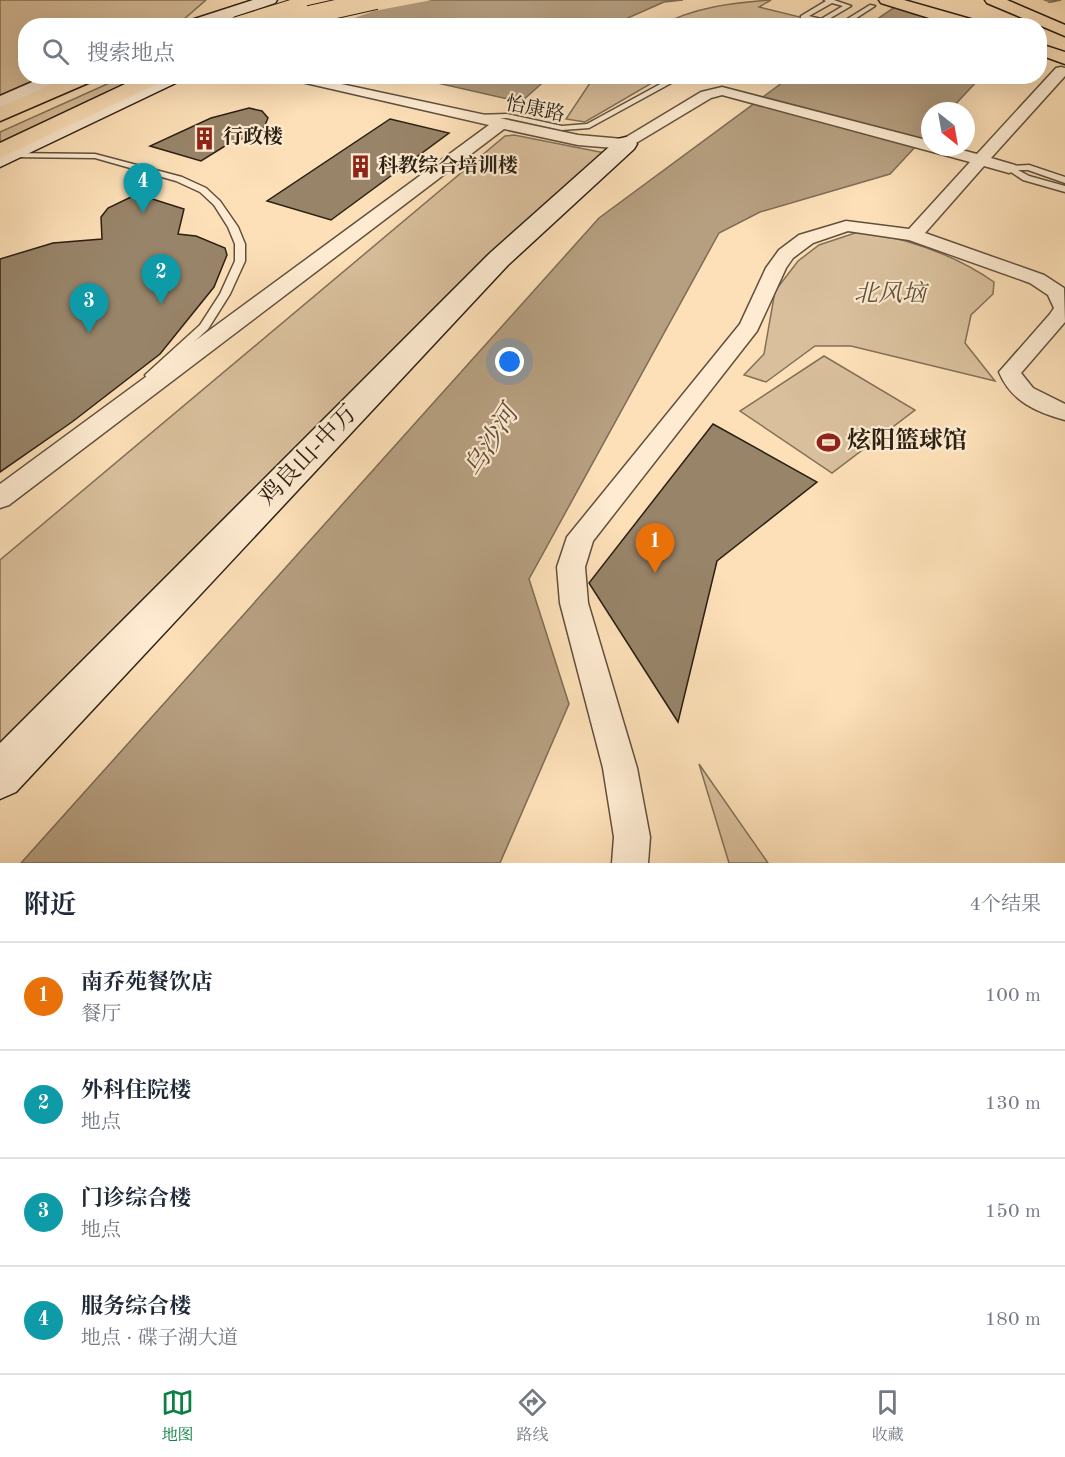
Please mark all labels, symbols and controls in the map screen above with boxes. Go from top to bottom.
search box [18,18,1047,84]
icon: search [39,35,72,68]
text: 搜索地点 [87,43,175,65]
street label: 怡康路 [504,91,567,126]
north arrow [921,102,975,156]
building icon: 行政楼 [192,125,218,151]
place label: 行政楼 [223,126,283,148]
building icon: 科教综合培训楼 [347,154,373,180]
place label: 科教综合培训楼 [378,154,518,177]
pin: 4 [124,164,162,213]
pin: 2 [142,254,180,304]
park label: 北风垴 [854,280,930,307]
pin: 3 [70,284,109,333]
your location [495,347,524,376]
water label: 乌沙河 [459,398,526,482]
street label: 鸡良山-中万 [253,399,362,511]
place label: 炫阳篮球馆 [847,427,967,454]
sports icon: 炫阳篮球馆 [816,429,842,455]
pin: 1 [636,524,674,573]
text: 附近 [24,893,76,919]
text: 4个结果 [969,895,1041,915]
text: 南乔苑餐饮店 [81,972,213,994]
text: 1 [38,986,49,1006]
text: 100 m [985,986,1041,1006]
text: 餐厅 [81,1005,121,1025]
text: 外科住院楼 [81,1080,191,1102]
text: 2 [38,1094,49,1114]
text: 130 m [985,1094,1041,1114]
text: 地点 [81,1113,121,1133]
text: 门诊综合楼 [81,1188,191,1210]
text: 3 [38,1202,49,1222]
text: 150 m [985,1202,1041,1222]
text: 地点 [81,1221,121,1241]
text: 服务综合楼 [81,1296,191,1318]
text: 4 [38,1310,49,1330]
text: 180 m [985,1310,1041,1330]
text: 地点 · 碟子湖大道 [81,1329,238,1349]
tab: 地图 [161,1386,194,1446]
tab: 路线 [516,1386,549,1446]
tab: 收藏 [871,1386,904,1446]

